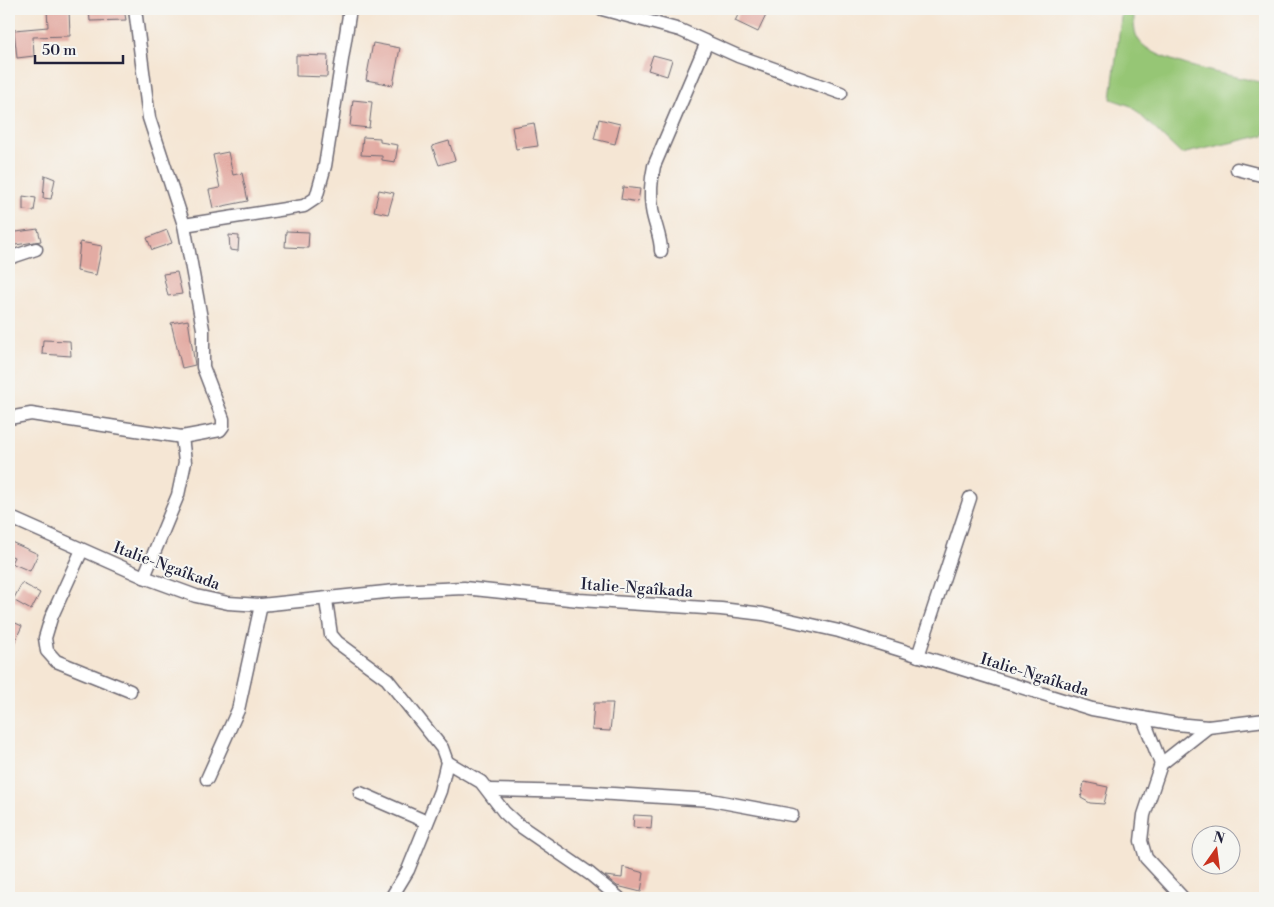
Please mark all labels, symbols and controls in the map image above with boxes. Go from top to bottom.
scale bar [35,32,122,64]
text: 50 m [42,41,76,60]
street label: Italie-Ngaîkada [111,537,224,595]
street label: Italie-Ngaîkada [580,574,694,602]
street label: Italie-Ngaîkada [978,649,1092,701]
north arrow [1192,824,1242,874]
text: N [1211,828,1226,848]

